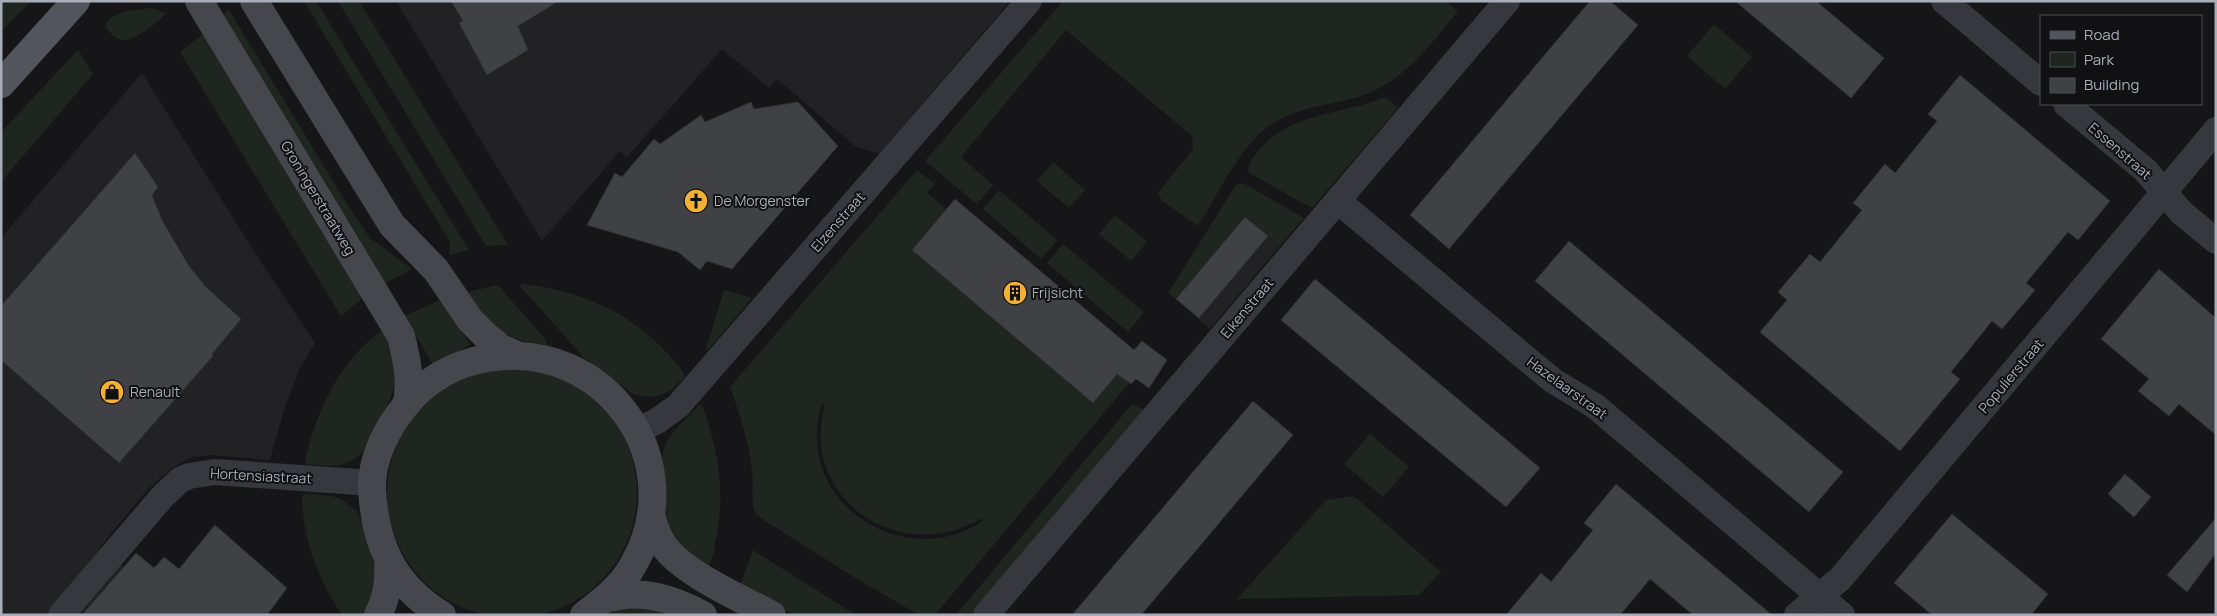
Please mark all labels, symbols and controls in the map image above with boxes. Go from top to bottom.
legend [2040,15,2202,105]
text: Road [2084,24,2120,45]
text: Park [2084,49,2114,70]
text: Building [2084,74,2139,95]
street label: Essenstraat [2085,118,2156,184]
street label: Groningerstraatweg [277,137,360,258]
street label: Elzenstraat [806,187,869,256]
church icon: De Morgenster [683,188,709,214]
place label: De Morgenster [714,191,810,210]
street label: Eikenstraat [1216,273,1278,342]
building icon: Frijsicht [1002,280,1028,306]
place label: Frijsicht [1032,283,1084,302]
street label: Populierstraat [1974,334,2048,417]
street label: Hazelaarstraat [1523,352,1612,423]
shop icon: Renault [99,379,125,405]
place label: Renault [130,382,180,401]
street label: Hortensiastraat [210,463,313,488]

